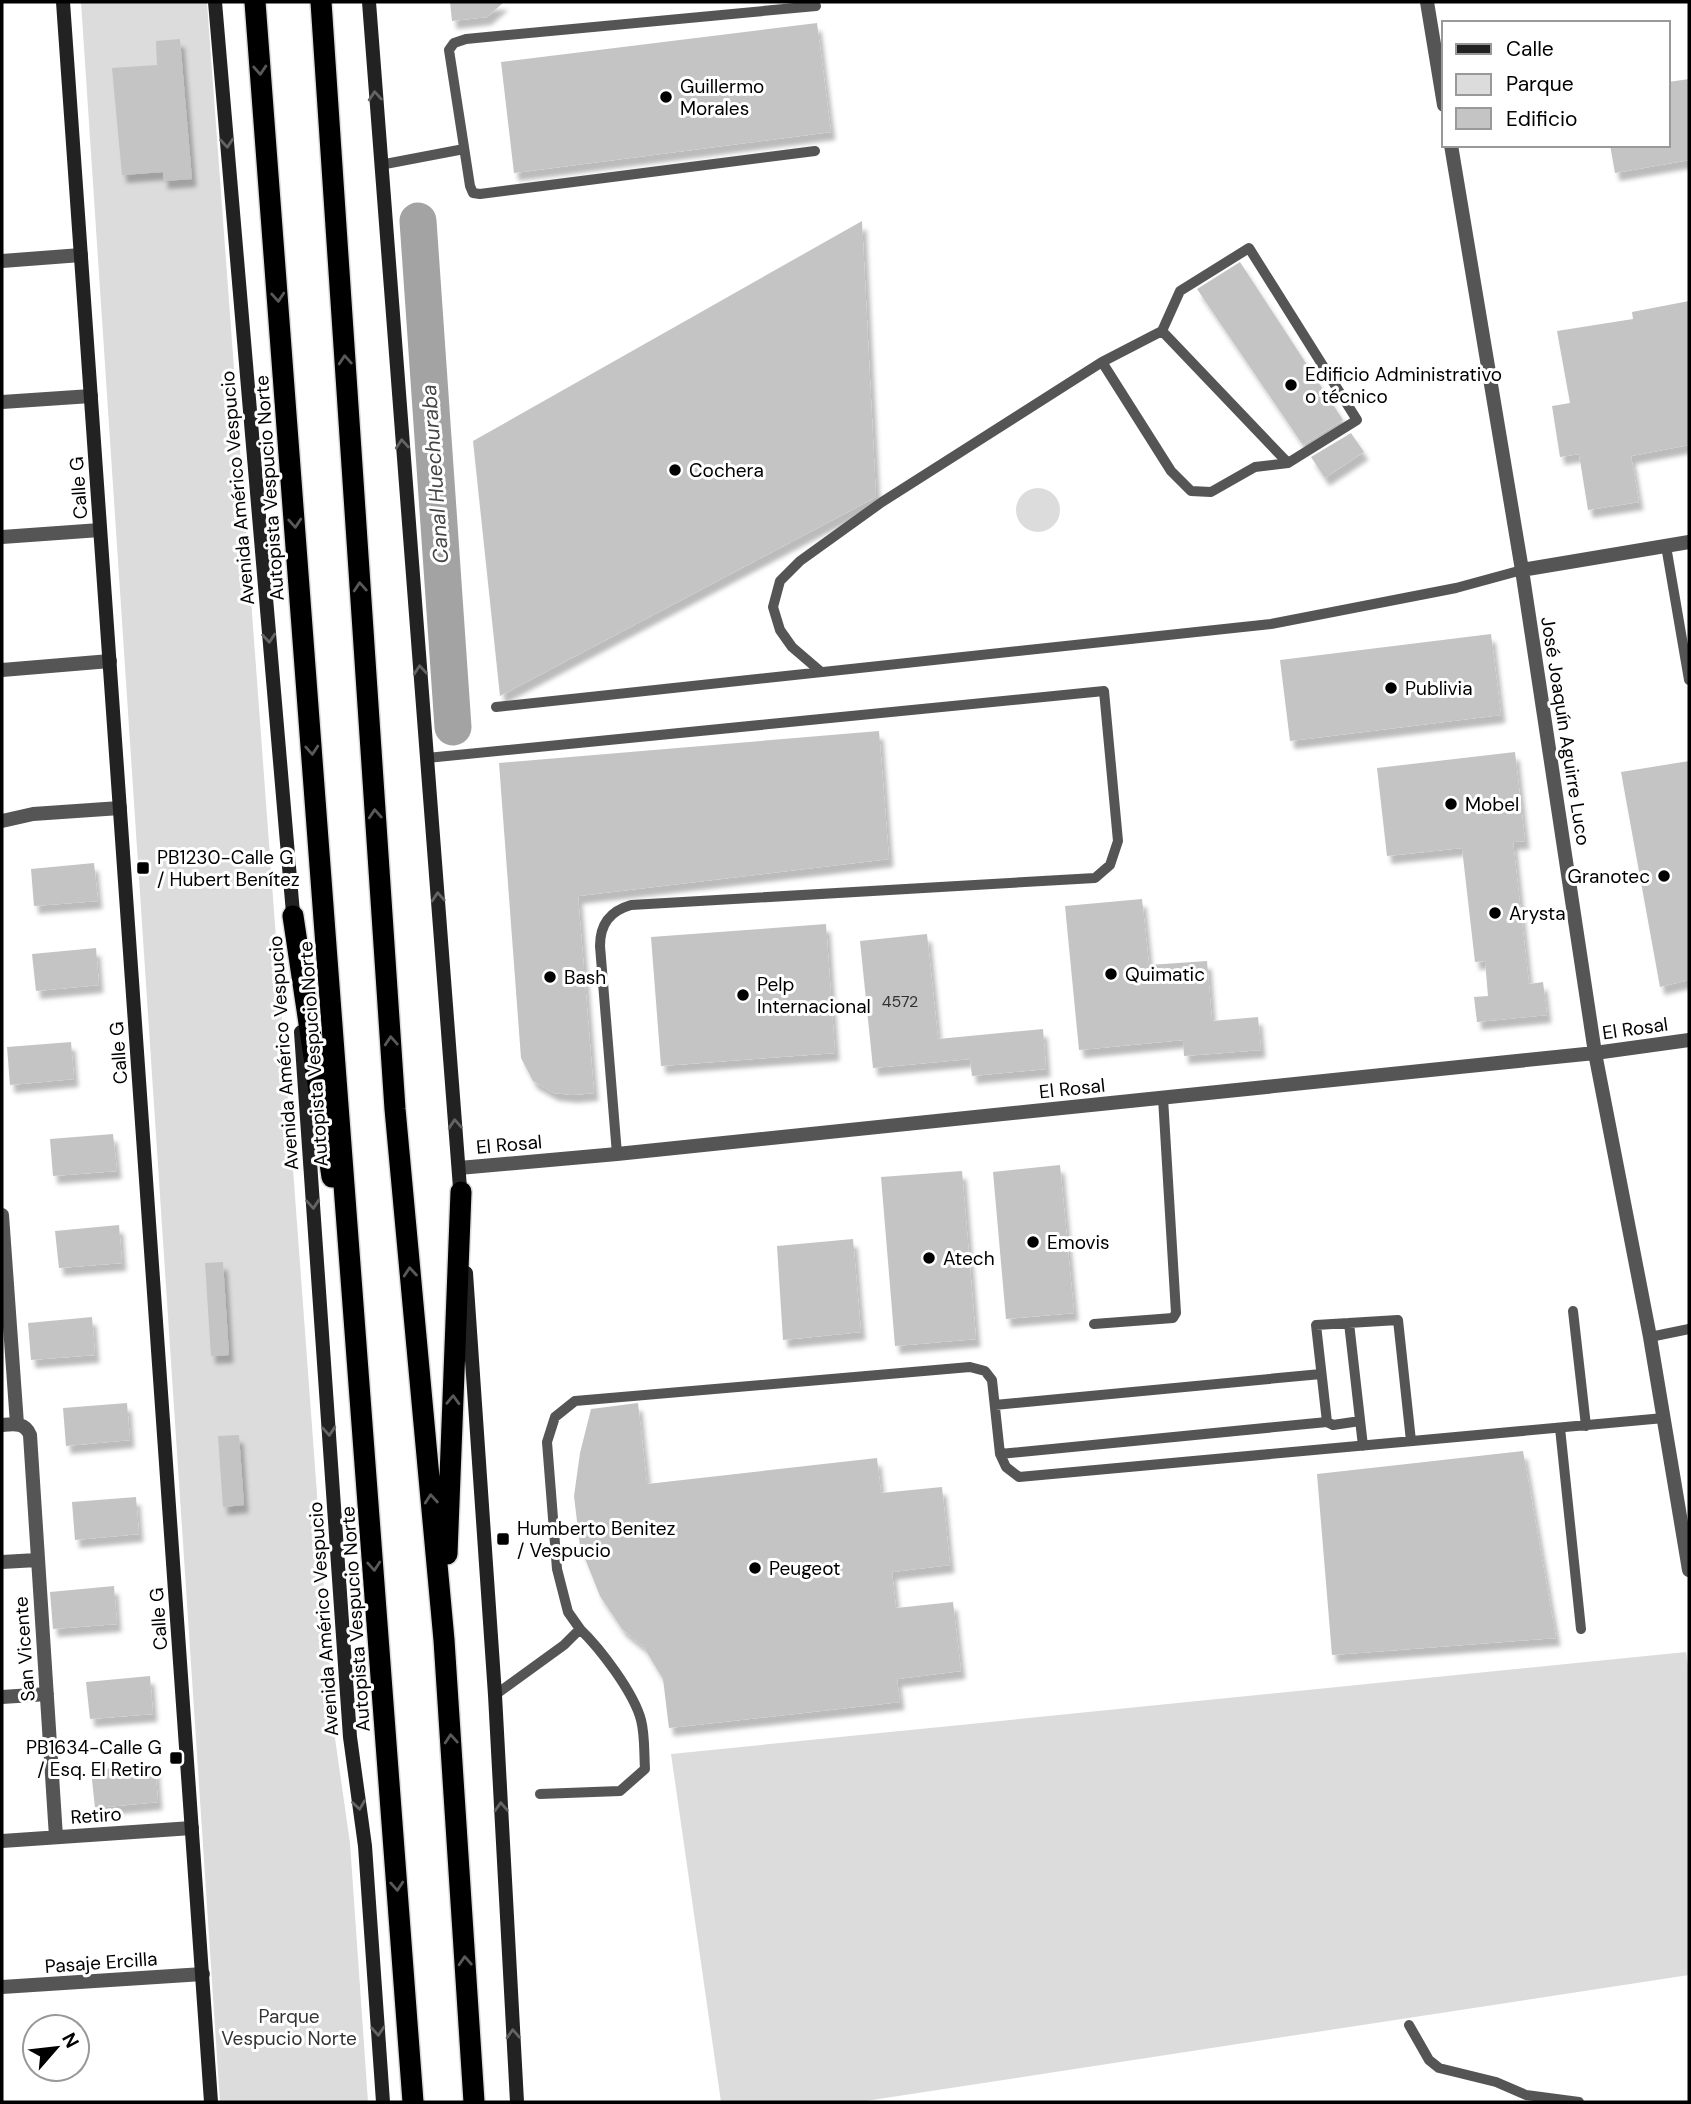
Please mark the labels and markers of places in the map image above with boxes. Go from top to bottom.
place label: Guillermo Morales [680,74,764,121]
marker: Guillermo Morales [658,89,674,105]
place label: Edificio Administrativo o técnico [1305,362,1502,409]
marker: Edificio Administrativo o técnico [1283,377,1299,393]
place label: Cochera [689,458,764,483]
marker: Cochera [667,462,683,478]
place label: Publivia [1405,676,1473,701]
marker: Publivia [1383,680,1399,696]
place label: Mobel [1465,792,1519,817]
marker: Mobel [1443,796,1459,812]
place label: PB1230-Calle G / Hubert Benítez [157,845,300,892]
marker: PB1230-Calle G / Hubert Benítez [135,860,151,876]
place label: Granotec [1568,864,1650,889]
marker: Granotec [1656,868,1672,884]
place label: Arysta [1509,901,1566,926]
marker: Arysta [1487,905,1503,921]
place label: Quimatic [1125,962,1205,987]
place label: Bash [564,965,606,990]
marker: Quimatic [1103,966,1119,982]
marker: Bash [542,969,558,985]
place label: Pelp Internacional [757,972,871,1019]
marker: Pelp Internacional [735,987,751,1003]
place label: Emovis [1047,1230,1110,1255]
marker: Emovis [1025,1234,1041,1250]
place label: Atech [943,1246,995,1271]
marker: Atech [921,1250,937,1266]
place label: Humberto Benitez / Vespucio [517,1516,675,1563]
marker: Humberto Benitez / Vespucio [495,1531,511,1547]
place label: Peugeot [769,1556,841,1581]
marker: Peugeot [747,1560,763,1576]
place label: PB1634-Calle G / Esq. El Retiro [26,1735,162,1782]
marker: PB1634-Calle G / Esq. El Retiro [168,1750,184,1766]

